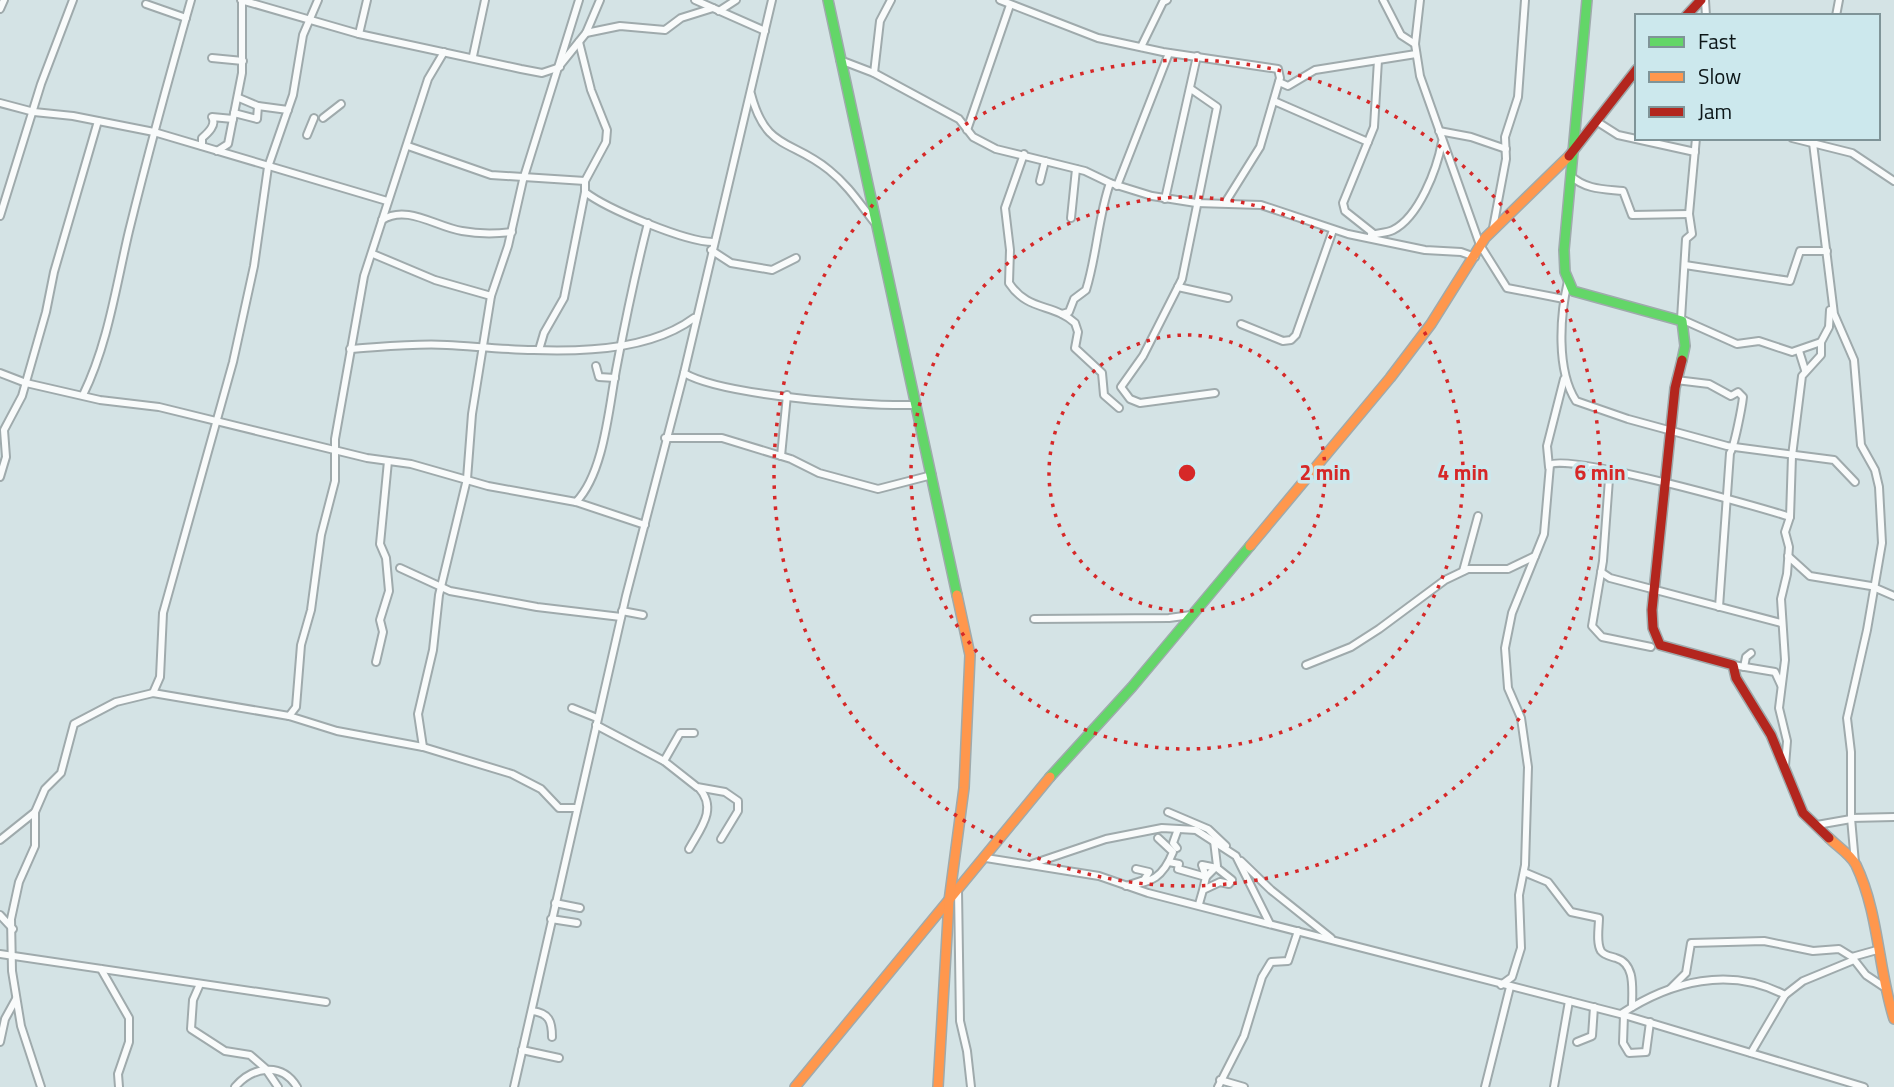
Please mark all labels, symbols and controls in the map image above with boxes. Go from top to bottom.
legend [1635,14,1880,140]
text: Fast [1698,25,1737,57]
text: Slow [1698,60,1741,92]
text: Jam [1698,95,1732,127]
text: 2 min [1299,456,1351,488]
text: 4 min [1437,456,1489,488]
text: 6 min [1574,456,1626,488]
centre of rings [1175,461,1199,485]

